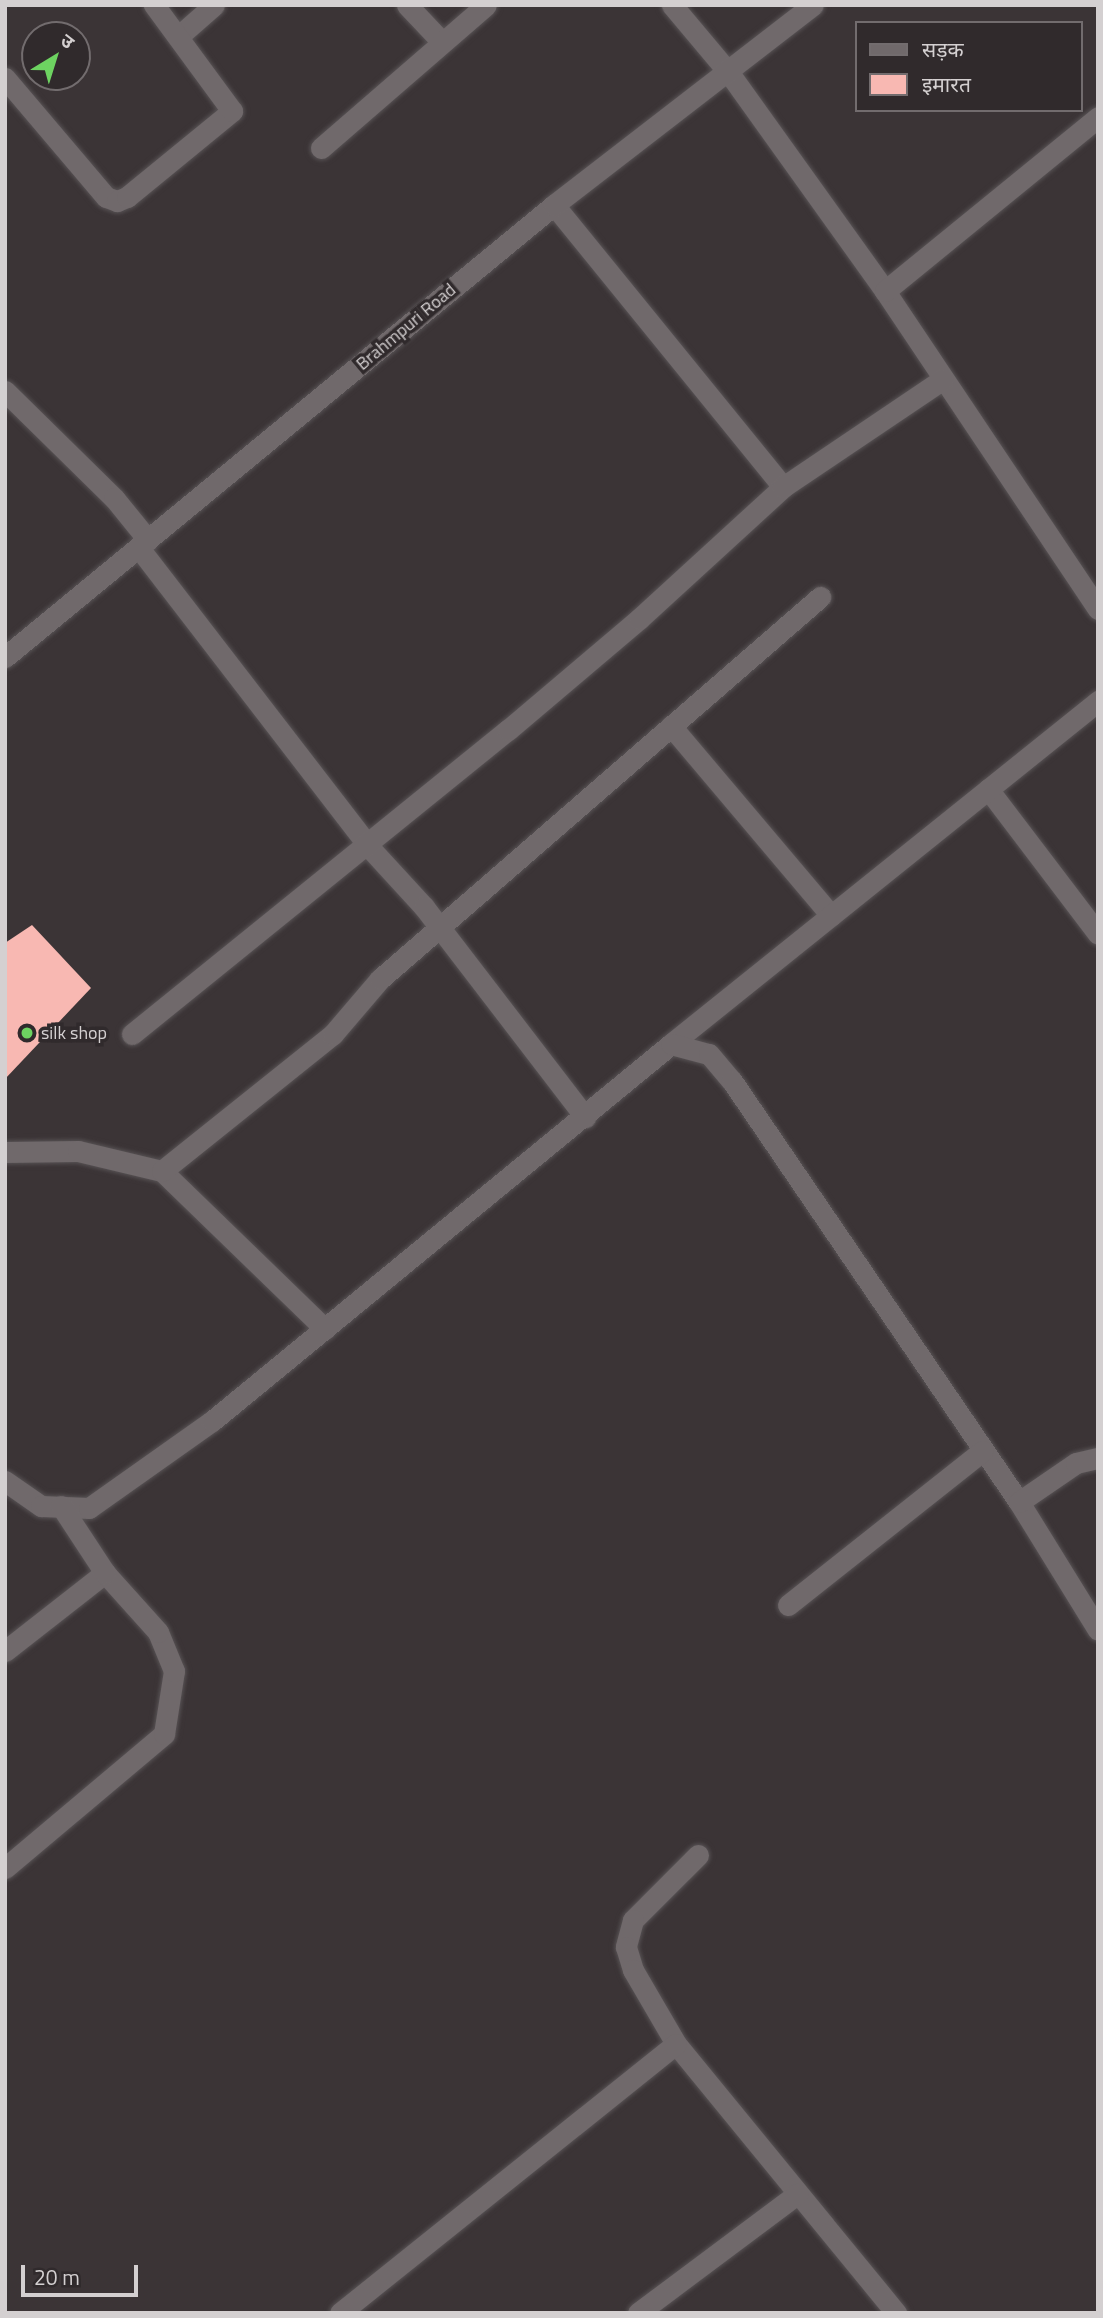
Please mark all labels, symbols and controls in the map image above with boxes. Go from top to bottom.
north arrow [21,21,91,91]
legend [855,21,1082,112]
text: उ [55,26,81,55]
text: सड़क [922,33,964,65]
text: इमारत [922,68,971,100]
street label: Brahmpuri Road [352,279,460,375]
place label: silk shop [41,1022,107,1044]
marker: silk shop [19,1025,35,1041]
scale bar [24,2252,142,2296]
text: 20 m [34,2261,80,2293]

